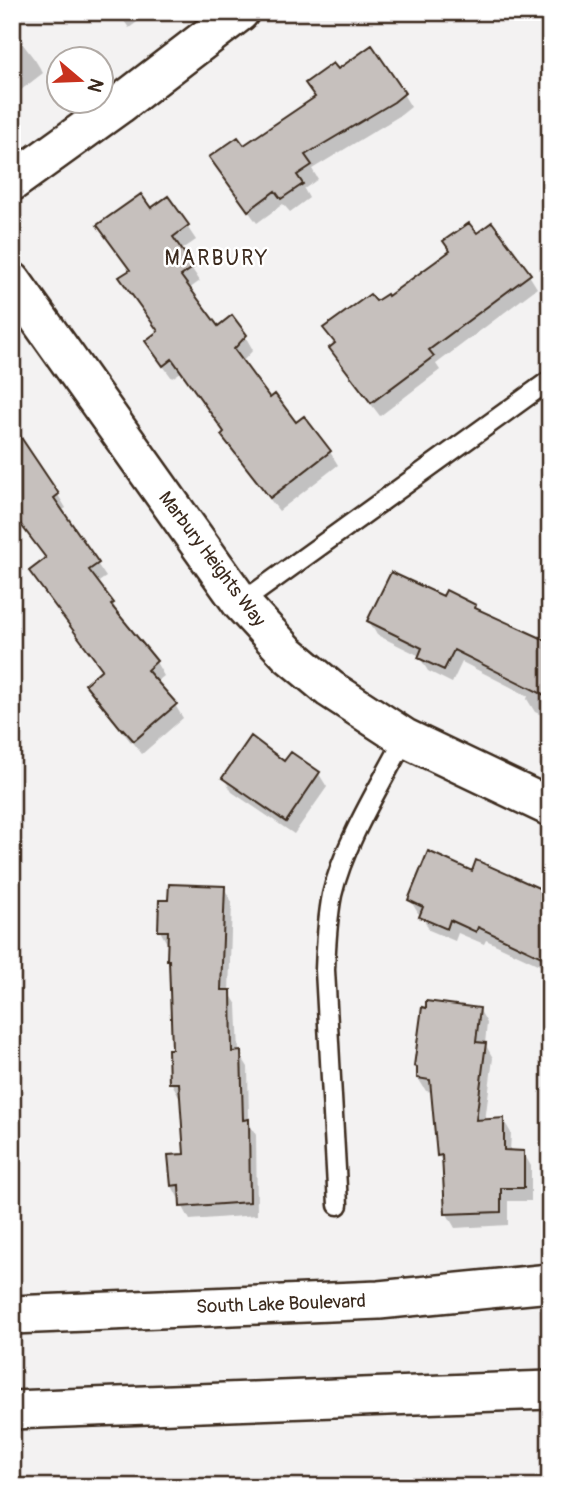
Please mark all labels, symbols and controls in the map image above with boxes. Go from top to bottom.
north arrow [46,46,116,116]
text: N [82,75,109,95]
district label: MARBURY [164,245,270,272]
street label: Marbury Heights Way [153,487,271,631]
street label: South Lake Boulevard [196,1289,366,1319]

